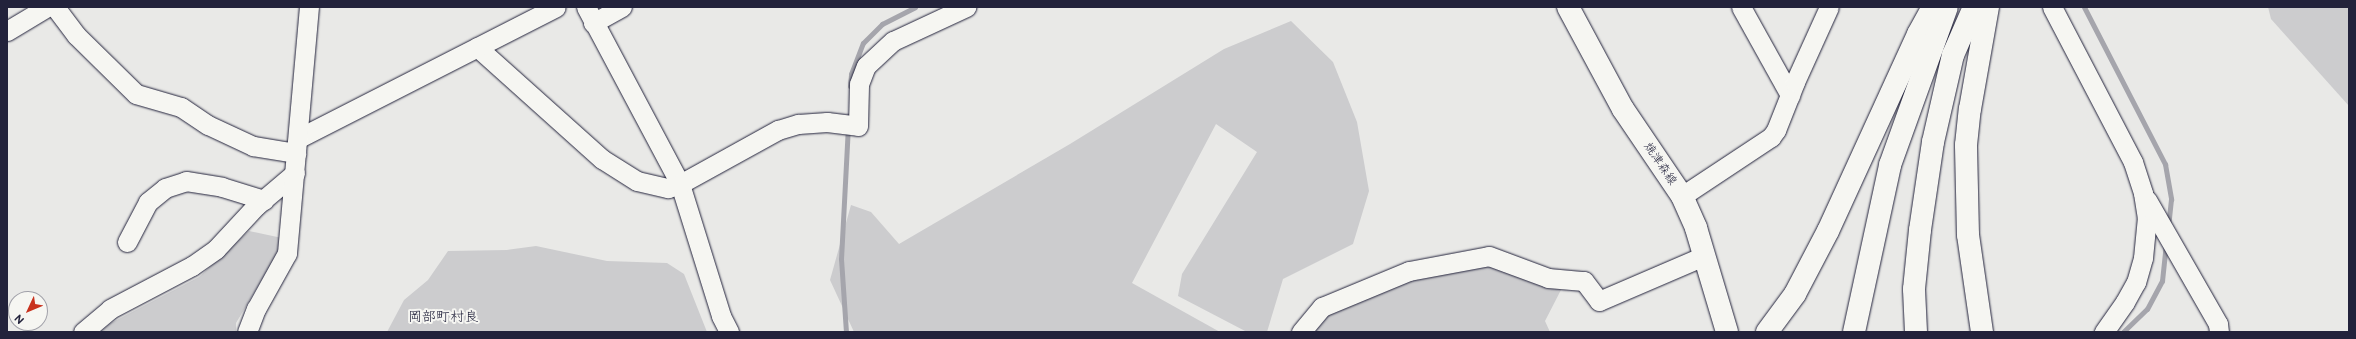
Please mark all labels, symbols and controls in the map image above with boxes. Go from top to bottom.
street label: 焼津森線 [1641,140,1679,188]
north arrow [8,291,48,331]
district label: 岡部町村良 [408,309,478,325]
text: N [12,312,27,326]

